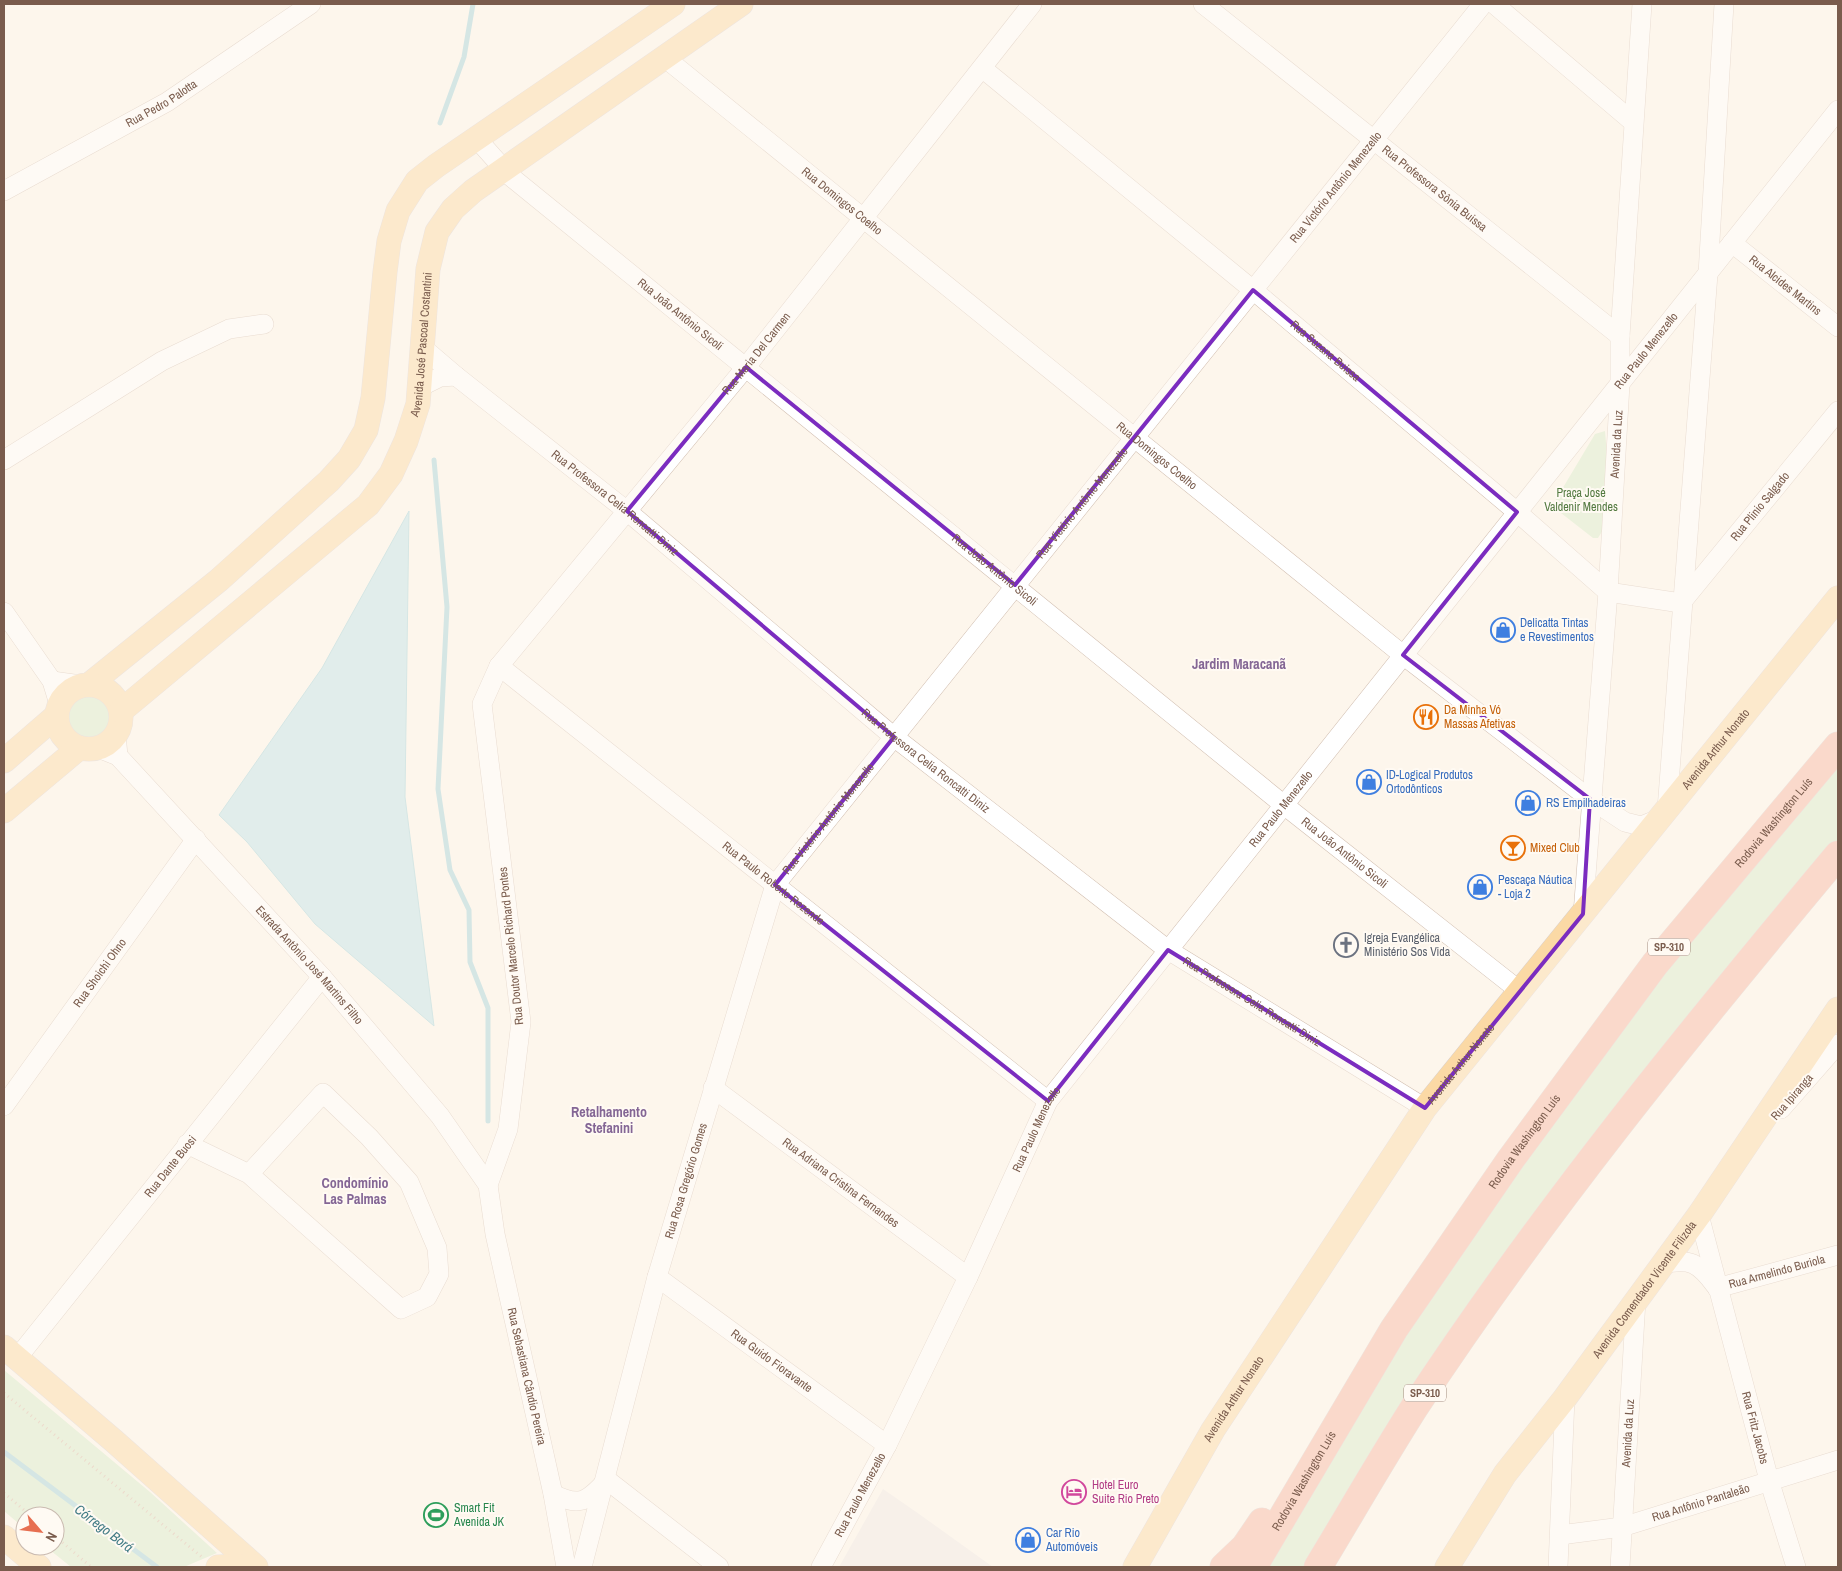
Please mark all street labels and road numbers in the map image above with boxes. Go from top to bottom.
street label: Rua Pedro Palotta [123,76,201,131]
street label: Rua Victório Antônio Menezello [1286,128,1385,246]
street label: Rua Professora Sônia Buissa [1379,142,1491,235]
street label: Rua Domingos Coelho [798,163,886,239]
street label: Rua Alcides Martins [1746,252,1825,319]
street label: Avenida José Pascoal Costantini [406,272,436,420]
street label: Rua João Antônio Sicoli [634,275,726,354]
street label: Rua Maria Del Carmen [718,309,794,398]
street label: Rua Paulo Menezello [1611,309,1682,392]
street label: Rua Suzana Buissa [1287,317,1364,385]
street label: Avenida da Luz [1607,410,1626,480]
street label: Rua Domingos Coelho [1113,418,1201,493]
street label: Rua Victório Antônio Menezello [1032,444,1132,562]
street label: Rua Professora Celia Roncatti Diniz [548,446,682,559]
street label: Rua Plinio Salgado [1727,468,1793,544]
street label: Rua João Antônio Sicoli [948,530,1041,609]
street label: Rua Professora Celia Roncatti Diniz [858,705,993,817]
street label: Avenida Arthur Nonato [1677,705,1753,794]
street label: Rua Victório Antônio Menezello [779,760,878,878]
street label: Rua Paulo Menezello [1245,767,1316,851]
street label: Rodovia Washington Luís [1731,774,1816,871]
street label: Rua João Antônio Sicoli [1298,814,1391,892]
street label: Rua Paulo Roberto Rezende [719,838,828,929]
street label: Rua Doutor Marcelo Richard Pontes [495,866,527,1026]
street label: Estrada Antônio José Martins Filho [252,902,367,1028]
street label: Rua Shoichi Ohno [70,935,130,1010]
road number: SP-310 [1648,939,1690,956]
street label: Rua Professora Celia Roncatti Diniz [1180,953,1324,1050]
street label: Avenida Arthur Nonato [1423,1020,1498,1108]
street label: Rua Ipiranga [1767,1070,1817,1124]
street label: Rua Paulo Menezello [1009,1083,1064,1175]
street label: Rodovia Washington Luís [1485,1091,1564,1192]
street label: Rua Rosa Gregório Gomes [661,1121,711,1241]
street label: Rua Dante Buosi [141,1132,200,1201]
street label: Rua Adriana Cristina Fernandes [779,1134,902,1231]
street label: Avenida Comendador Vicente Filizola [1588,1217,1700,1362]
street label: Rua Armelindo Buriola [1727,1251,1827,1292]
street label: Rua Sebastiana Cândio Pereira [504,1306,550,1447]
street label: Rua Guido Fioravante [728,1326,816,1396]
street label: Avenida Arthur Nonato [1199,1353,1268,1446]
road number: SP-310 [1404,1385,1446,1402]
street label: Rua Fritz Jacobs [1738,1390,1772,1466]
street label: Avenida da Luz [1618,1399,1638,1469]
street label: Rodovia Washington Luís [1268,1428,1340,1534]
street label: Rua Paulo Menezello [831,1450,889,1540]
street label: Rua Antônio Pantaleão [1650,1480,1752,1525]

